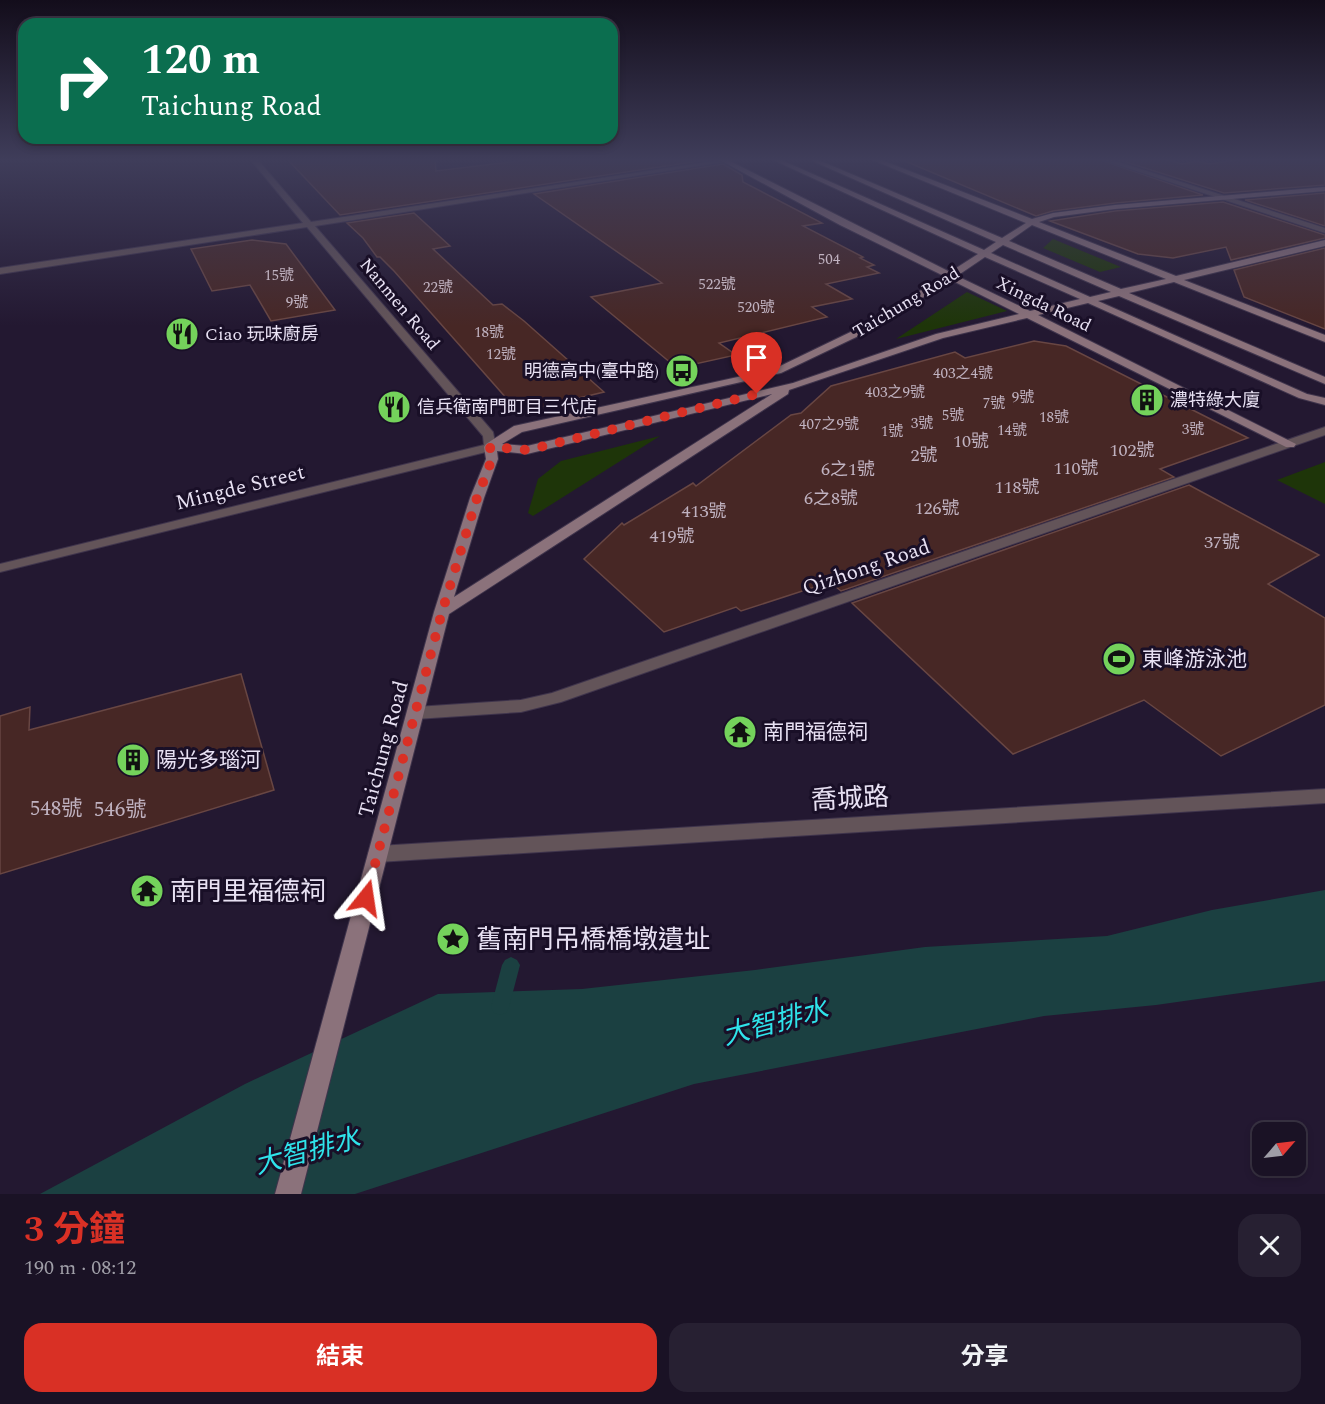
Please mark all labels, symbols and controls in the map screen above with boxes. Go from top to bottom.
text: 120 m [141,29,260,92]
icon: right [42,42,120,120]
text: Taichung Road [141,86,322,128]
house number: 504 [818,248,841,271]
street label: Nanmen Road [353,252,446,356]
street label: Taichung Road [848,260,965,345]
house number: 15號 [264,264,294,287]
street label: Xingda Road [992,270,1096,339]
house number: 522號 [698,273,736,296]
house number: 22號 [423,276,453,299]
house number: 9號 [286,291,308,314]
house number: 520號 [737,296,775,319]
restaurant icon: Ciao 玩味廚房 [164,316,200,352]
place label: Ciao 玩味廚房 [205,321,319,348]
house number: 18號 [474,321,504,344]
pin [731,332,782,394]
icon: arrive [740,341,773,374]
house number: 12號 [486,343,516,366]
bus stop icon: 明德高中(臺中路) [664,353,700,389]
place label: 明德高中(臺中路) [524,358,659,385]
house number: 403之4號 [933,362,993,385]
house number: 403之9號 [865,381,925,404]
building icon: 濃特綠大廈 [1129,382,1165,418]
house number: 9號 [1012,386,1034,409]
place label: 濃特綠大廈 [1170,387,1260,414]
restaurant icon: 信兵衛南門町目三代店 [376,389,412,425]
house number: 7號 [983,392,1005,415]
place label: 信兵衛南門町目三代店 [417,394,597,421]
house number: 5號 [942,404,964,427]
house number: 18號 [1039,406,1069,429]
house number: 3號 [911,412,933,435]
house number: 407之9號 [799,413,859,436]
house number: 3號 [1182,418,1204,441]
house number: 14號 [997,419,1027,442]
house number: 1號 [881,420,903,443]
house number: 10號 [953,428,989,455]
house number: 102號 [1110,437,1155,464]
house number: 2號 [911,442,938,469]
house number: 110號 [1054,455,1099,482]
street label: Mingde Street [172,456,308,520]
house number: 6之1號 [821,456,875,483]
house number: 118號 [995,474,1040,501]
house number: 6之8號 [804,485,858,512]
house number: 126號 [915,495,960,522]
house number: 413號 [682,498,727,525]
house number: 419號 [650,523,695,550]
house number: 37號 [1204,529,1240,556]
street label: Qizhong Road [798,531,934,605]
sports icon: 東峰游泳池 [1101,641,1137,677]
place label: 東峰游泳池 [1142,644,1247,676]
street label: Taichung Road [350,677,418,821]
temple icon: 南門福德祠 [722,714,758,750]
place label: 南門福德祠 [763,717,868,749]
building icon: 陽光多瑙河 [115,742,151,778]
place label: 陽光多瑙河 [156,745,261,777]
street label: 喬城路 [810,777,890,821]
house number: 548號 [30,793,82,825]
house number: 546號 [94,794,146,826]
position arrow [334,866,398,930]
place label: 南門里福德祠 [170,872,326,912]
temple icon: 南門里福德祠 [129,873,165,909]
place label: 舊南門吊橋橋墩遺址 [476,920,710,960]
place icon: 舊南門吊橋橋墩遺址 [435,921,471,957]
water label: 大智排水 [718,988,834,1057]
water label: 大智排水 [250,1117,366,1186]
north arrow [1252,1122,1306,1176]
map controls [1252,1122,1306,1176]
text: 3 分鐘 [24,1203,125,1258]
button: close [1238,1214,1301,1277]
text: 190 m · 08:12 [24,1253,136,1283]
button: 結束 [24,1323,657,1392]
button: 分享 [669,1323,1301,1392]

